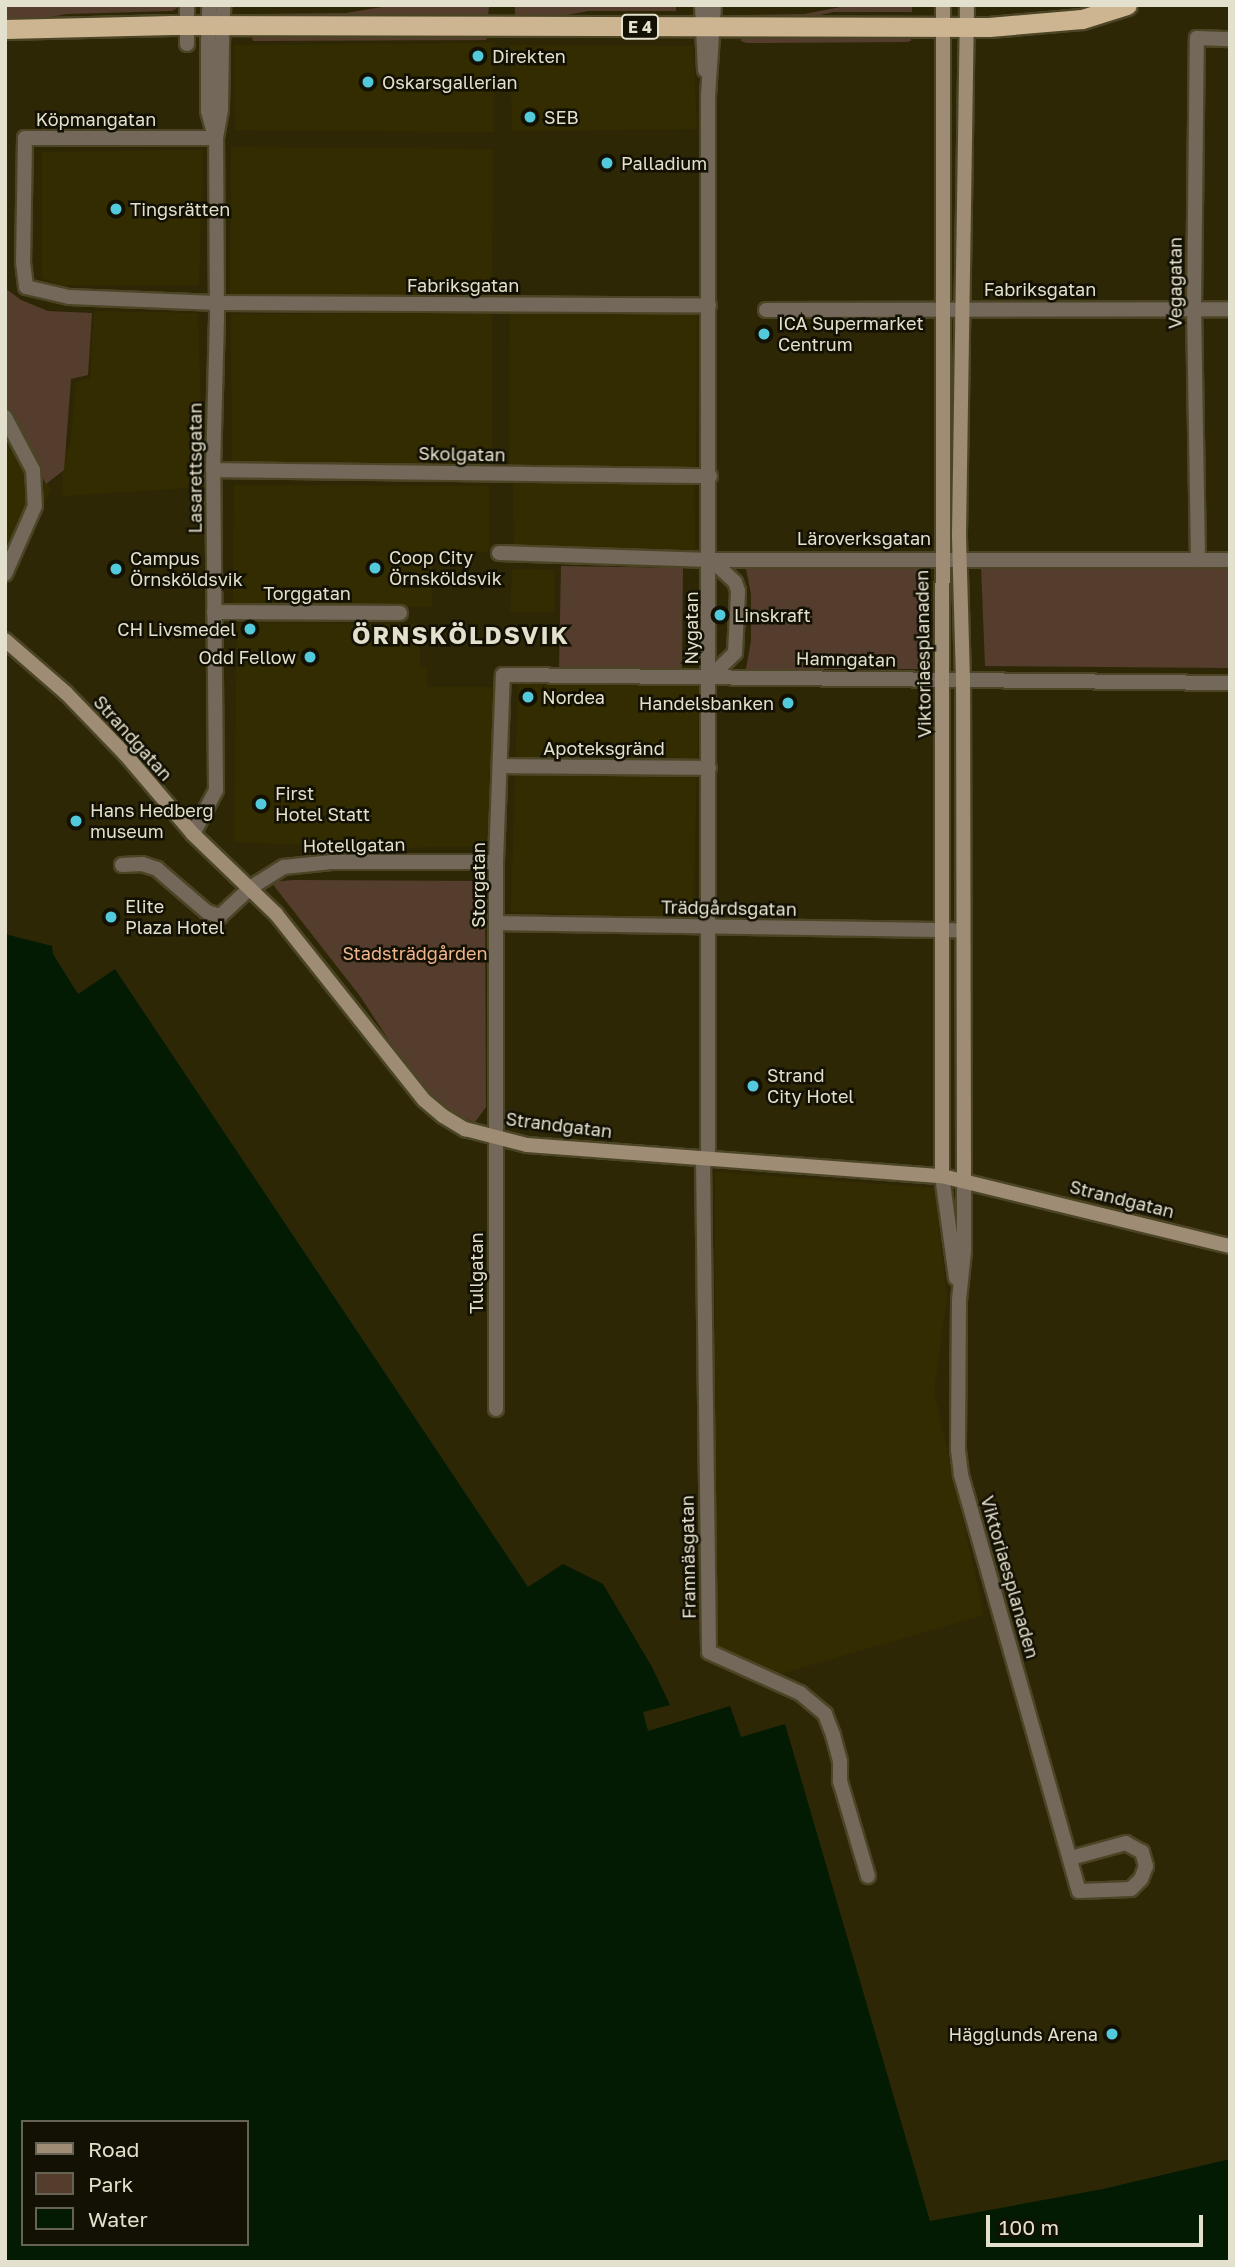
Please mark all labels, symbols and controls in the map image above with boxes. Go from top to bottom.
road number: E 4 [621,15,659,40]
place label: Direkten [492,45,566,67]
marker: Direkten [470,48,486,64]
place label: Oskarsgallerian [382,71,518,93]
marker: Oskarsgallerian [360,74,376,90]
place label: SEB [544,106,579,128]
street label: Köpmangatan [36,108,156,130]
marker: SEB [522,109,538,125]
place label: Palladium [621,152,707,174]
marker: Palladium [599,155,615,171]
place label: Tingsrätten [130,198,230,220]
marker: Tingsrätten [108,201,124,217]
street label: Vegagatan [1164,237,1186,329]
street label: Fabriksgatan [407,274,519,296]
street label: Fabriksgatan [984,278,1096,300]
place label: ICA Supermarket Centrum [778,313,924,356]
marker: ICA Supermarket Centrum [756,326,772,342]
street label: Lasarettsgatan [184,403,206,533]
street label: Skolgatan [418,442,506,466]
street label: Läroverksgatan [797,527,931,549]
place label: Coop City Örnsköldsvik [389,547,502,590]
place label: Campus Örnsköldsvik [130,548,243,590]
marker: Coop City Örnsköldsvik [367,560,383,576]
marker: Campus Örnsköldsvik [108,561,124,577]
street label: Viktoriaesplanaden [911,570,935,738]
street label: Torggatan [263,582,351,604]
street label: Nygatan [680,592,702,664]
place label: Linskraft [734,604,811,626]
marker: Linskraft [712,607,728,623]
place label: CH Livsmedel [117,618,236,640]
marker: CH Livsmedel [242,621,258,637]
district label: ÖRNSKÖLDSVIK [354,621,568,649]
place label: Odd Fellow [199,646,296,668]
street label: Hamngatan [796,647,896,671]
marker: Odd Fellow [302,649,318,665]
place label: Nordea [542,686,605,708]
marker: Nordea [520,689,536,705]
street label: Strandgatan [89,691,177,785]
place label: Handelsbanken [639,692,774,714]
marker: Handelsbanken [780,695,796,711]
street label: Apoteksgränd [543,737,665,759]
place label: First Hotel Statt [275,783,370,826]
marker: First Hotel Statt [253,796,269,812]
place label: Hans Hedberg museum [90,800,214,842]
marker: Hans Hedberg museum [68,813,84,829]
street label: Hotellgatan [302,833,406,857]
street label: Storgatan [467,842,489,928]
place label: Elite Plaza Hotel [125,896,224,939]
street label: Trädgårdsgatan [661,896,797,920]
marker: Elite Plaza Hotel [103,909,119,925]
park label: Stadsträdgården [342,942,488,964]
place label: Strand City Hotel [767,1065,854,1108]
marker: Strand City Hotel [745,1078,761,1094]
street label: Strandgatan [505,1108,613,1142]
street label: Strandgatan [1067,1176,1177,1222]
street label: Tullgatan [465,1232,487,1314]
street label: Viktoriaesplanaden [976,1493,1044,1661]
street label: Framnäsgatan [676,1495,700,1619]
place label: Hägglunds Arena [949,2023,1098,2045]
marker: Hägglunds Arena [1104,2026,1120,2042]
legend [21,2120,248,2246]
text: Road [88,2136,139,2162]
text: Park [88,2171,133,2197]
scale bar [990,2200,1207,2244]
text: Water [88,2206,148,2232]
text: 100 m [999,2214,1059,2240]

